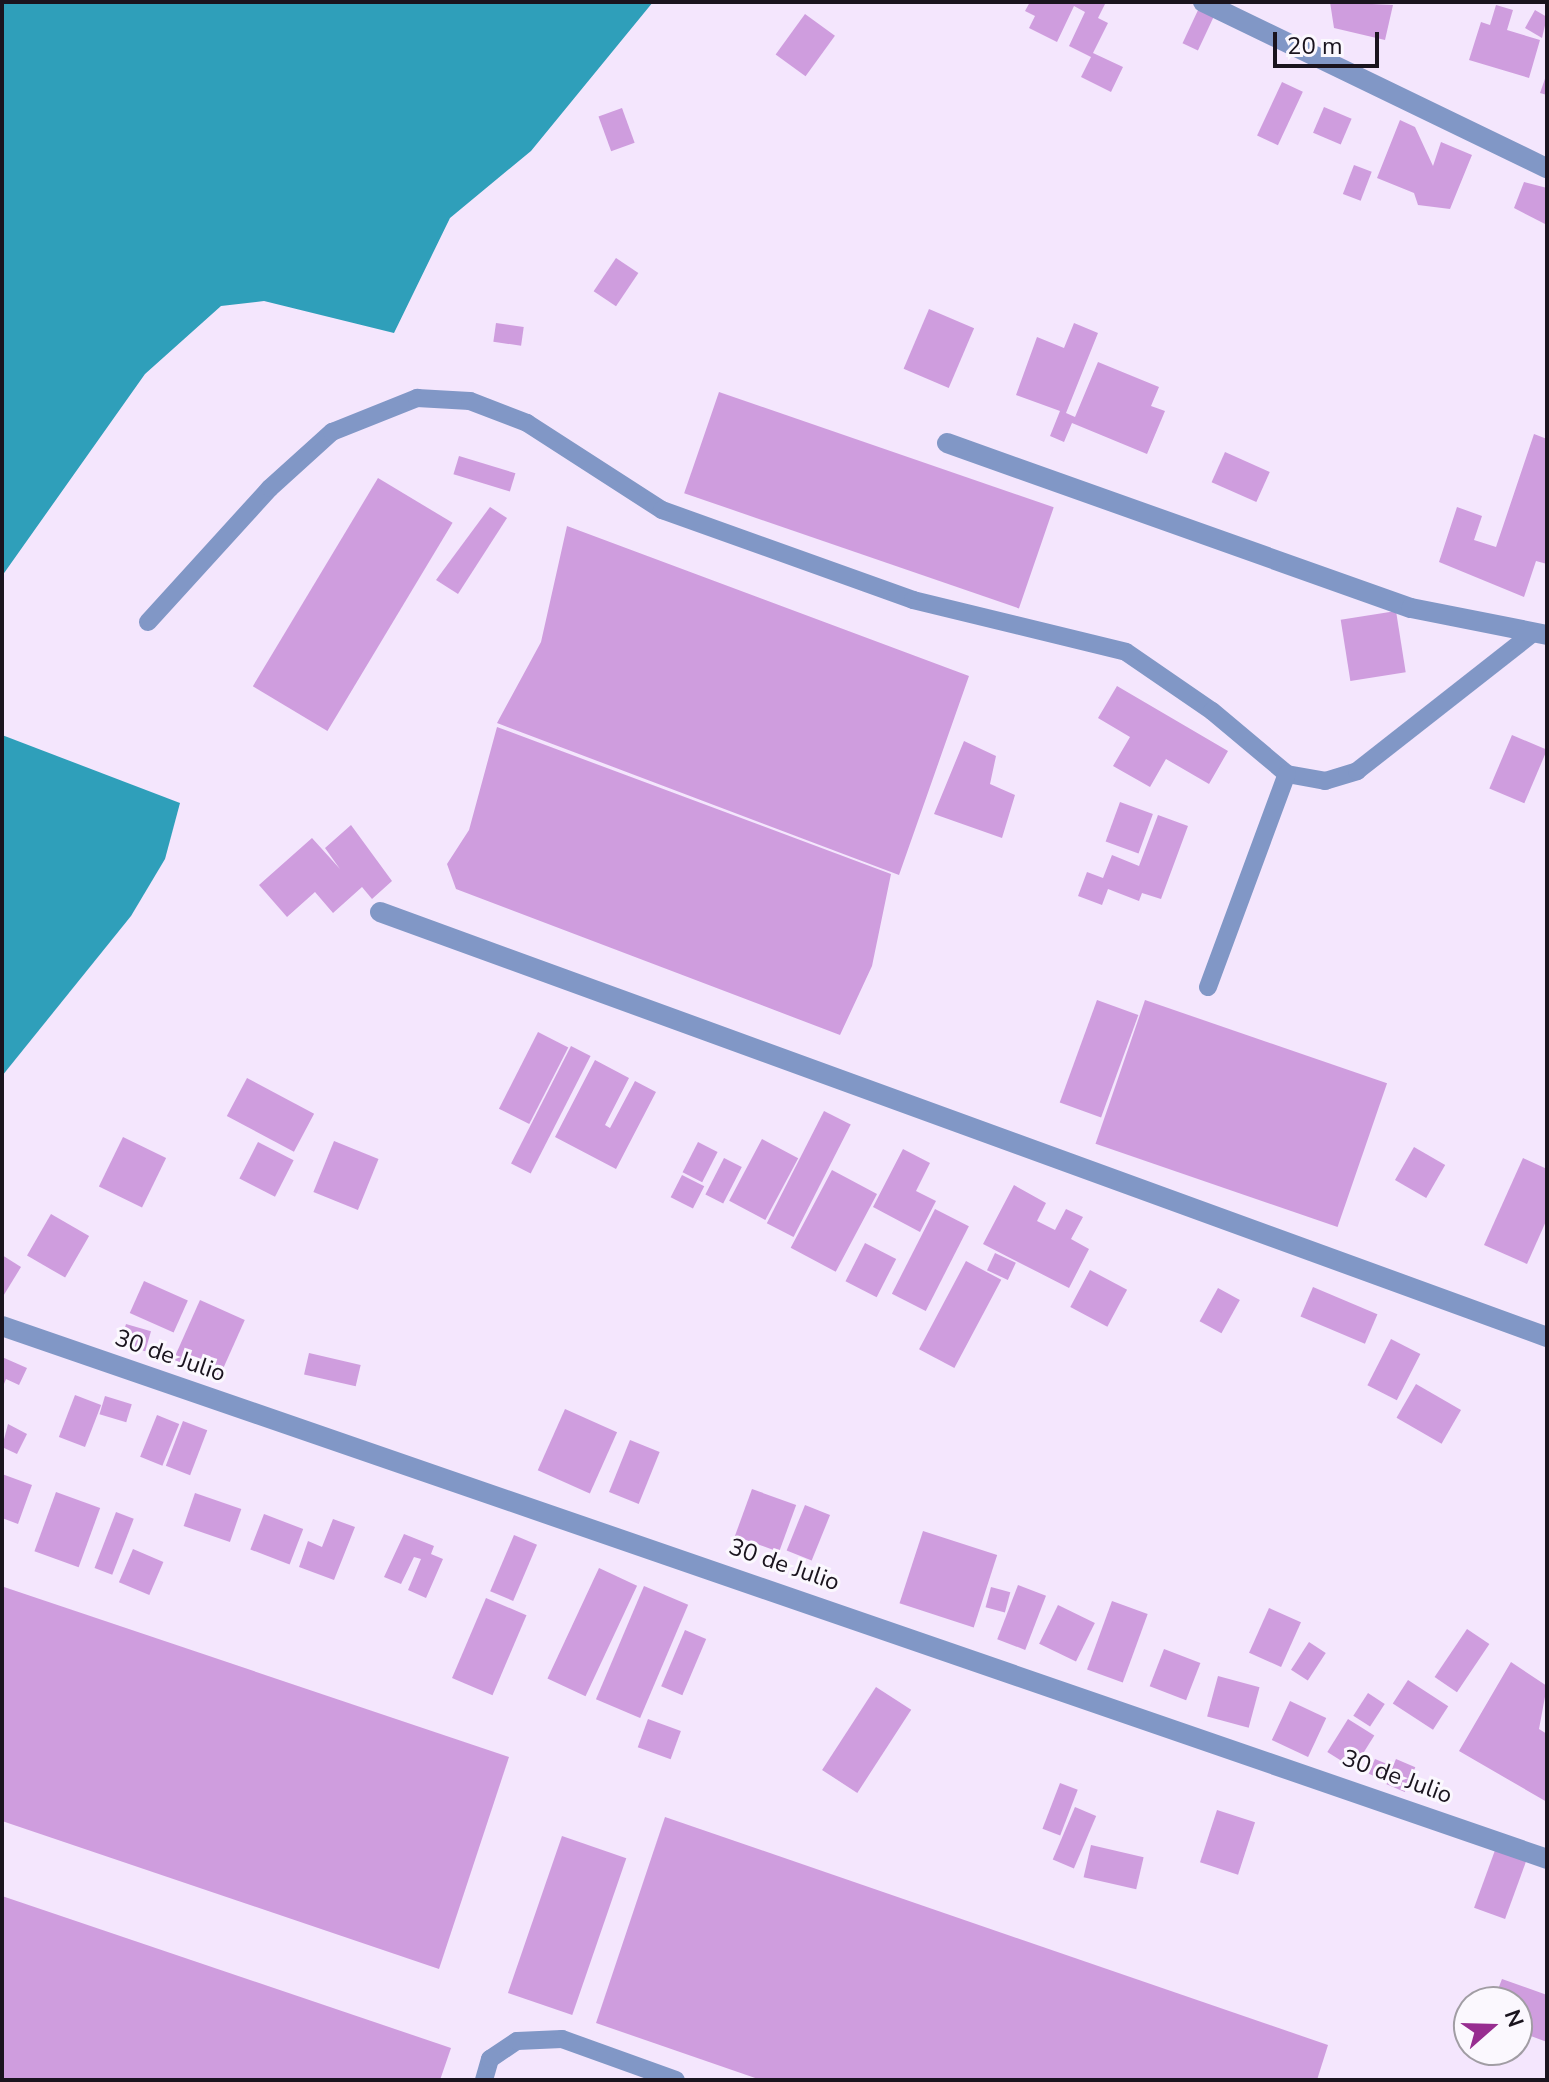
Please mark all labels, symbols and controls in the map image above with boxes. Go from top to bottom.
scale bar [1277,16,1383,66]
text: 20 m [1287,30,1343,62]
street label: 30 de Julio [111,1324,229,1388]
street label: 30 de Julio [725,1533,843,1597]
street label: 30 de Julio [1338,1744,1456,1810]
north arrow [1453,1986,1533,2066]
text: N [1497,2006,1531,2031]

